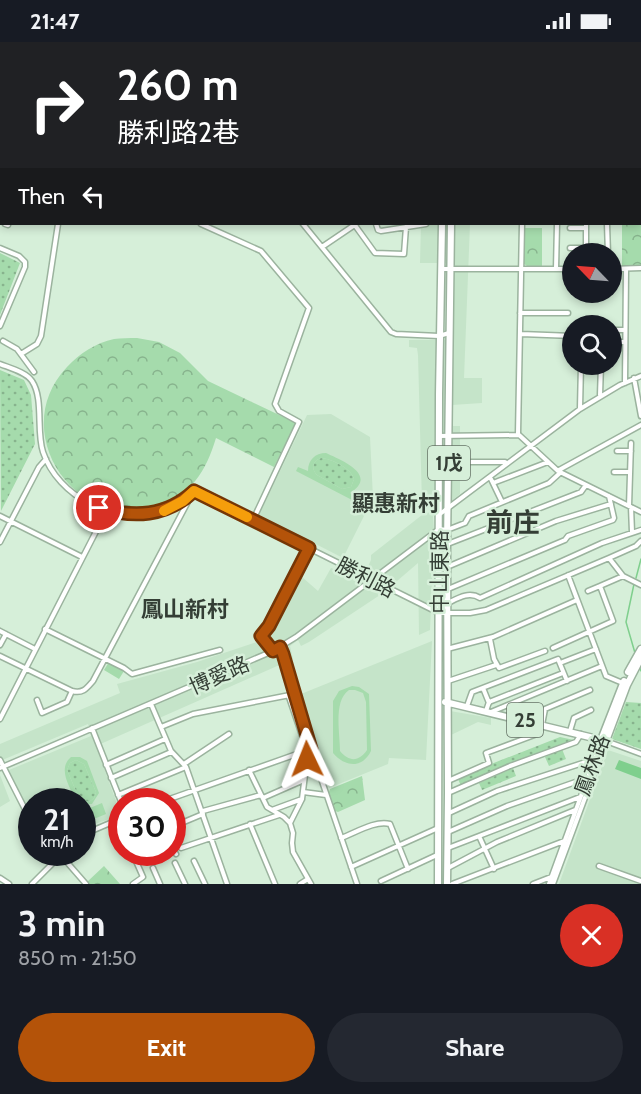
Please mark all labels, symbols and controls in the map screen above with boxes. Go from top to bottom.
text: 21:47 [30,8,80,35]
text: 260 m [117,59,238,111]
icon: right [18,66,96,144]
text: 勝利路2巷 [117,116,239,149]
icon: left [77,180,110,213]
text: Then [18,183,65,210]
north arrow [562,243,622,303]
map controls [562,243,622,375]
button: search [562,315,622,375]
road number: 1戊 [428,446,470,480]
pin [73,482,124,533]
district label: 顯惠新村 [352,490,440,517]
icon: arrive [82,491,115,524]
district label: 前庄 [486,506,540,539]
street label: 中山東路 [427,530,452,614]
street label: 勝利路 [332,552,400,602]
district label: 鳳山新村 [141,596,229,623]
street label: 博愛路 [185,651,253,699]
road number: 25 [507,703,543,737]
position arrow [275,727,339,791]
street label: 鳳林路 [569,731,615,799]
speed limit sign: 30 [108,788,186,866]
text: 21 [44,801,70,838]
text: km/h [41,833,73,851]
text: 3 min [18,901,105,945]
button: close [560,904,623,967]
text: 850 m · 21:50 [18,946,137,970]
button: Exit [18,1013,315,1082]
button: Share [327,1013,623,1082]

